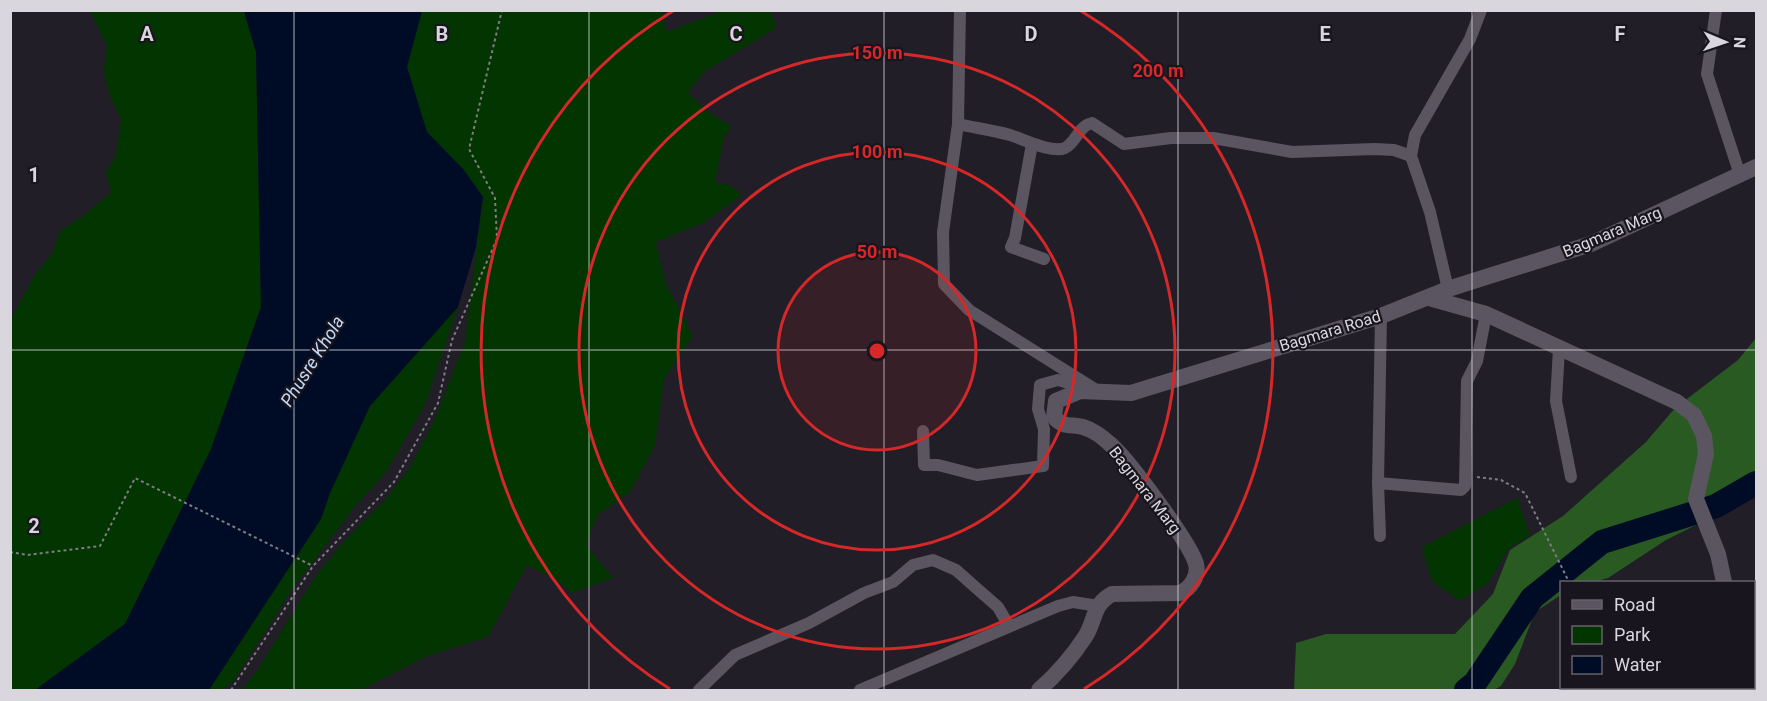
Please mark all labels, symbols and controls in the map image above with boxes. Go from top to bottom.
north arrow [1695,12,1755,72]
text: A [140,22,154,46]
text: B [436,22,448,46]
text: C [729,22,743,46]
text: D [1025,22,1038,46]
text: E [1319,22,1331,46]
text: F [1615,22,1626,46]
text: N [1730,37,1749,48]
text: 150 m [851,42,903,63]
text: 200 m [1132,60,1184,81]
text: 100 m [851,141,903,162]
text: 1 [28,163,40,187]
street label: Bagmara Marg [1560,203,1664,261]
text: 50 m [857,241,897,262]
street label: Bagmara Road [1277,307,1383,355]
water label: Phusre Khola [276,312,348,410]
centre of rings [867,341,887,361]
street label: Bagmara Marg [1105,443,1185,537]
text: 2 [28,514,40,538]
legend [1560,581,1755,689]
text: Road [1614,594,1655,615]
text: Park [1614,624,1651,645]
text: Water [1614,654,1661,675]

